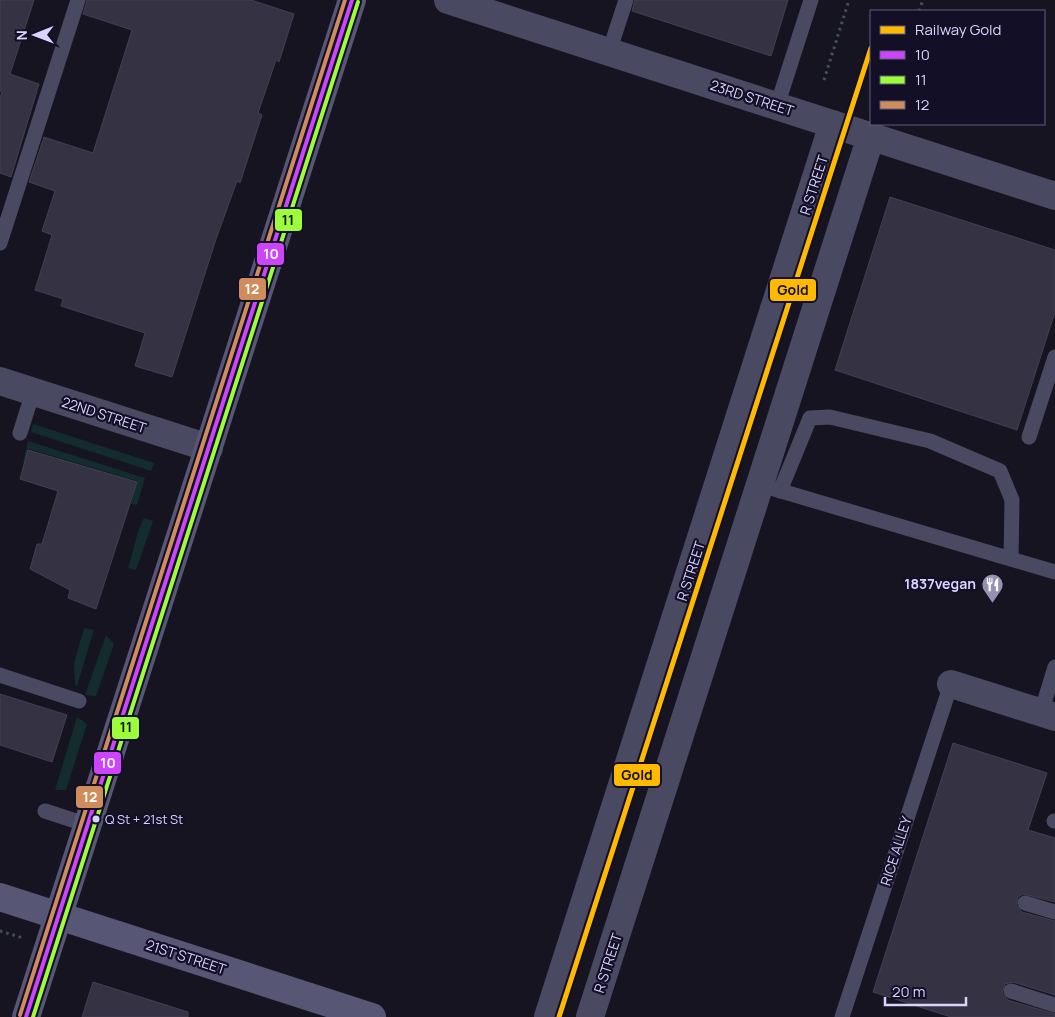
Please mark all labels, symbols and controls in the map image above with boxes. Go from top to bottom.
north arrow [10,10,60,60]
legend [870,10,1045,125]
text: Railway Gold [915,19,1002,40]
text: N [12,30,31,40]
text: 10 [915,44,930,65]
text: 11 [915,69,927,90]
street label: 23RD STREET [708,75,797,120]
text: 12 [915,94,929,115]
street label: R STREET [795,152,832,217]
line badge: 11 [274,208,303,232]
text: 11 [282,210,294,229]
line badge: 10 [256,242,285,266]
text: 10 [263,244,279,263]
line badge: 12 [238,277,267,301]
line badge: Gold [769,278,817,302]
text: 12 [245,279,259,298]
text: Gold [777,280,809,299]
street label: 22ND STREET [59,392,149,437]
street label: R STREET [672,538,709,603]
restaurant icon: 1837vegan [980,572,1004,603]
place label: 1837vegan [904,574,976,593]
line badge: 11 [111,716,140,740]
text: 11 [120,717,132,736]
line badge: 10 [93,751,122,775]
text: 10 [100,753,116,772]
line badge: Gold [613,763,661,787]
text: Gold [621,765,653,784]
line badge: 12 [75,785,104,809]
text: 12 [83,787,97,806]
place label: Q St + 21st St [105,810,183,828]
marker: Q St + 21st St [91,814,101,824]
street label: RICE ALLEY [875,814,916,888]
street label: R STREET [589,930,626,995]
street label: 21ST STREET [144,935,229,979]
scale bar [885,974,966,1006]
text: 20 m [892,981,925,1002]

